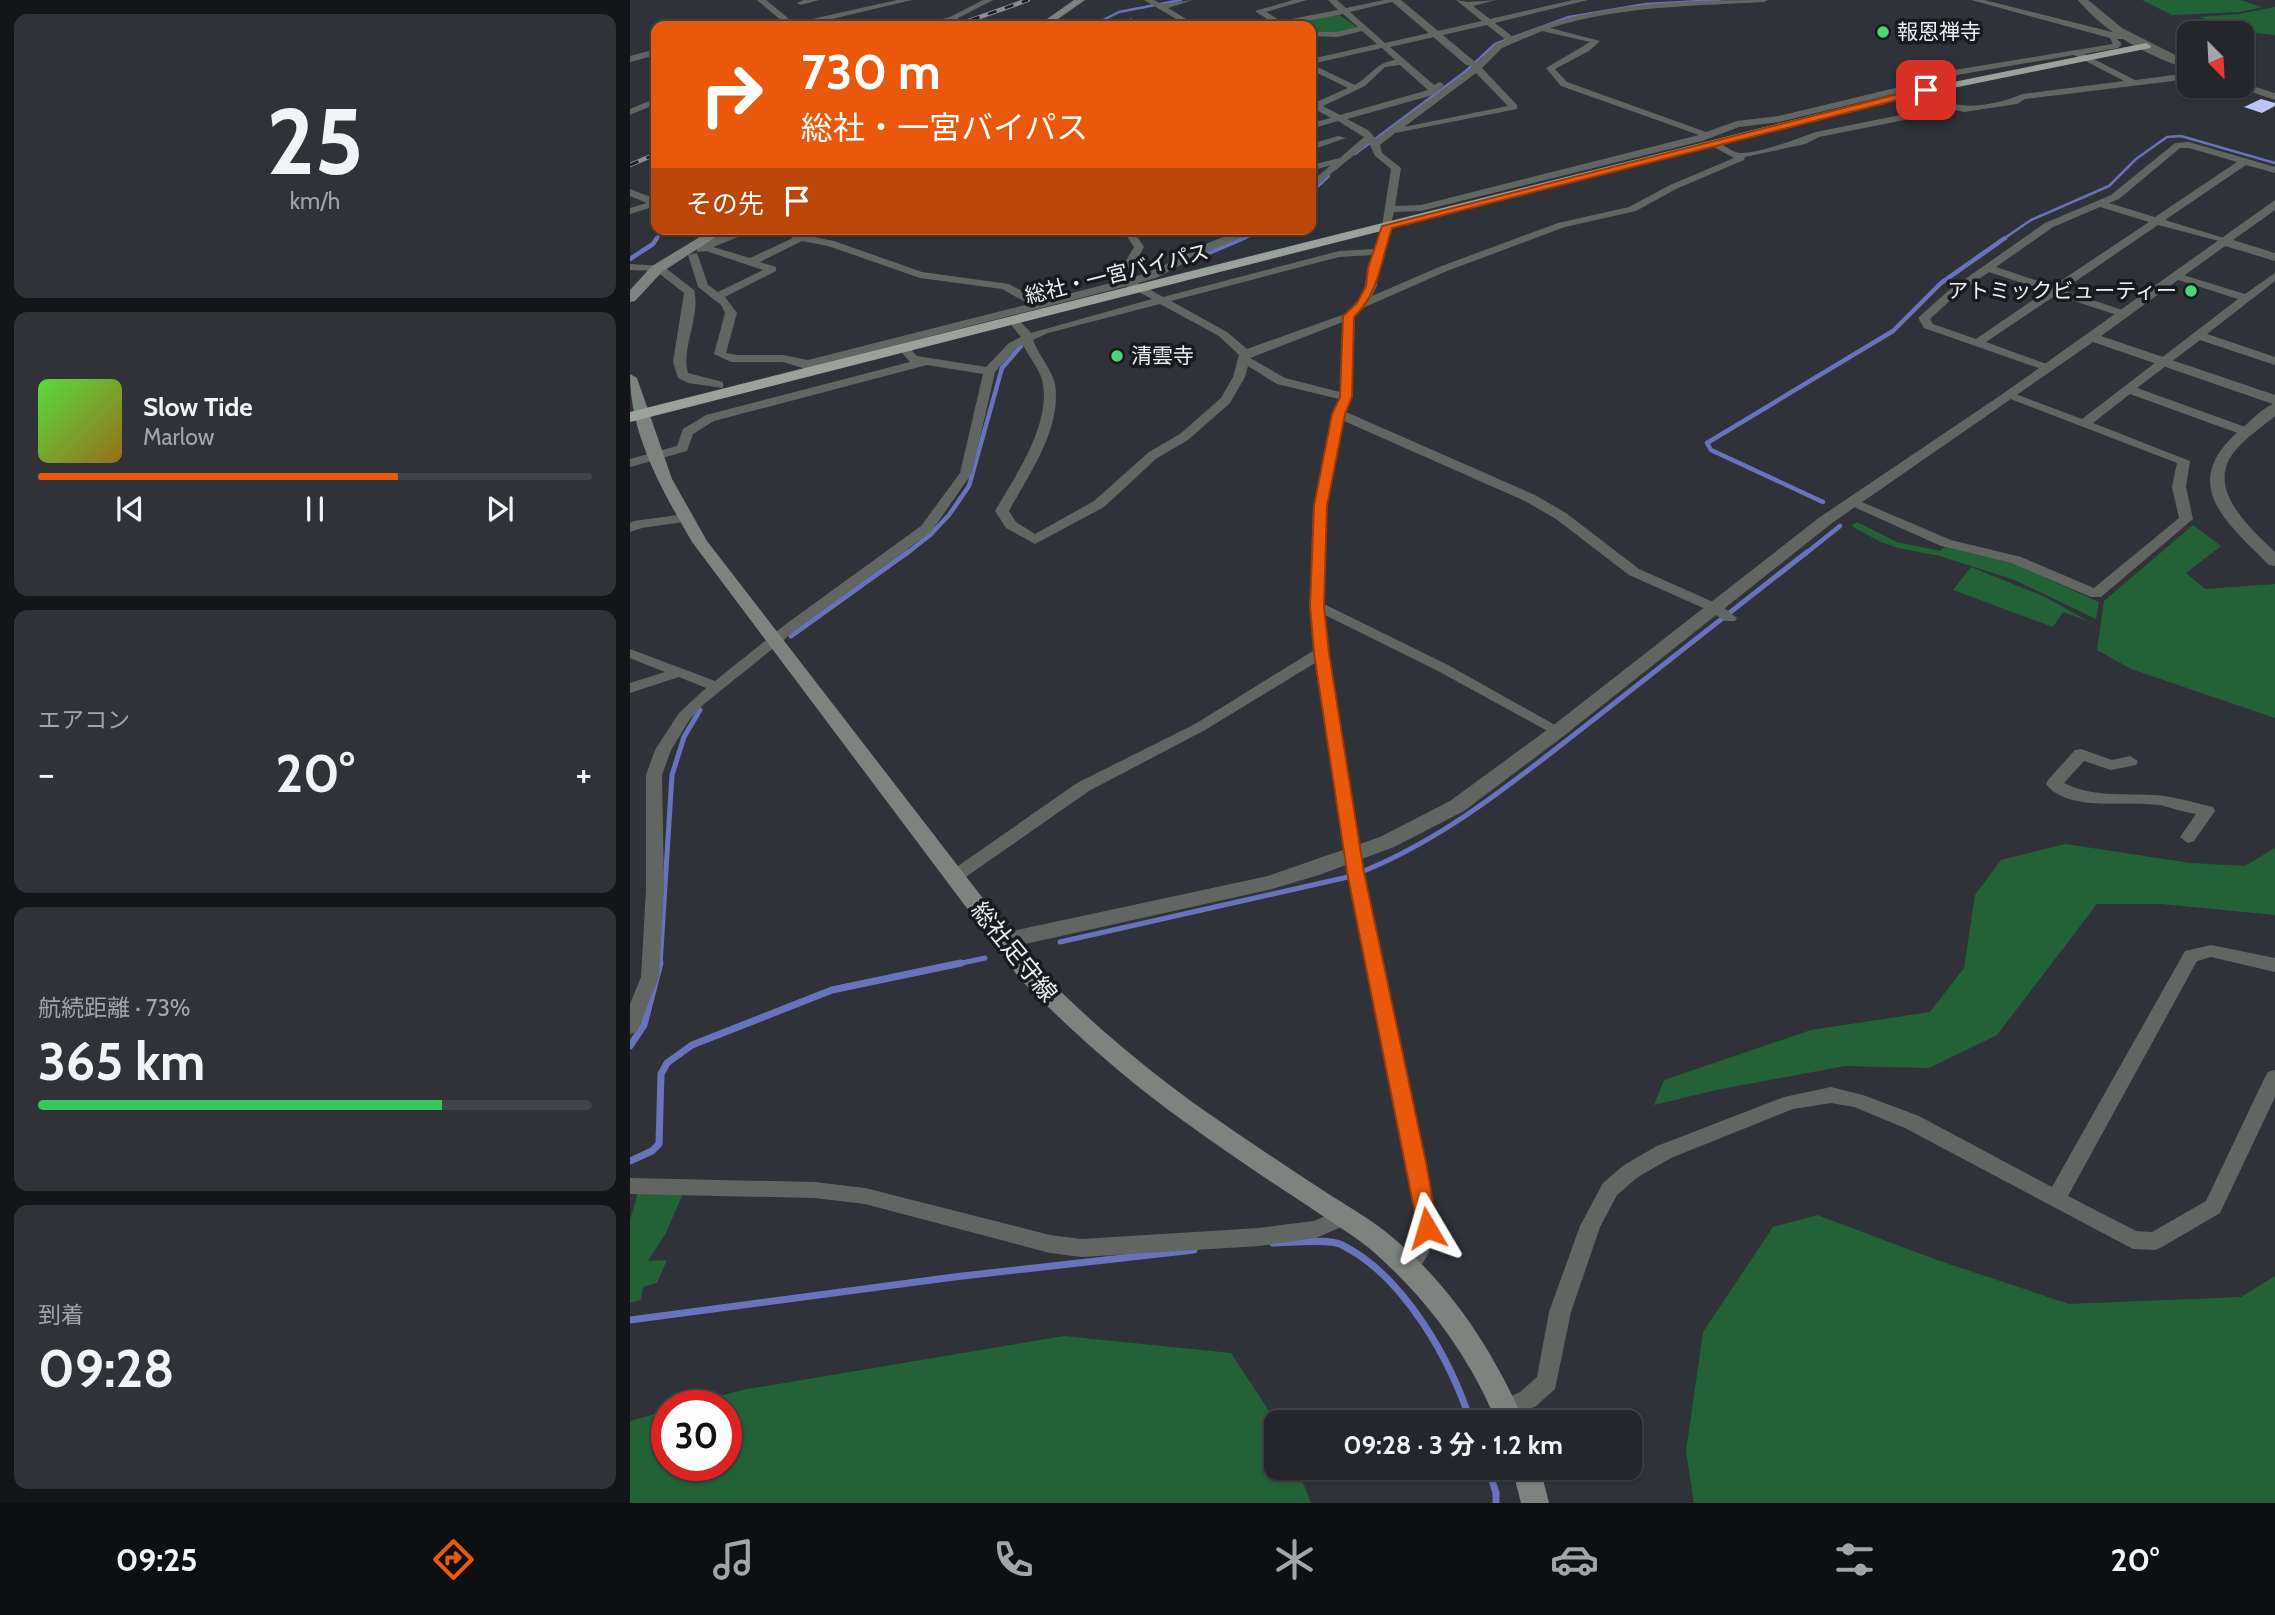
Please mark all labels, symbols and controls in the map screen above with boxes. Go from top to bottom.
place label: 報恩禅寺 [1897,19,1981,44]
north arrow [2177,21,2254,98]
map controls [2177,21,2254,98]
marker: 報恩禅寺 [1875,24,1891,40]
text: 730 m [801,42,941,101]
icon: right [686,49,777,140]
pin [1896,60,1956,120]
icon: arrive [1907,71,1945,109]
text: 25 [266,86,364,197]
text: 総社・一宮バイパス [801,108,1088,147]
icon: arrive [778,182,816,220]
text: km/h [290,187,340,215]
text: その先 [686,188,764,220]
street label: 総社・一宮バイパス [1022,239,1211,308]
place label: アトミックビューティー [1947,278,2177,303]
marker: アトミックビューティー [2183,283,2199,299]
place label: 清雲寺 [1131,343,1194,368]
marker: 清雲寺 [1109,348,1125,364]
text: Slow Tide [143,391,253,423]
text: Marlow [143,423,214,451]
icon: previous [111,490,149,528]
icon: pause [296,490,334,528]
icon: next [481,490,519,528]
text: エアコン [38,706,130,734]
text: 20° [275,742,355,805]
text: − [38,750,55,797]
text: + [575,750,592,797]
street label: 総社足守線 [965,896,1063,1007]
text: 航続距離 · 73% [38,994,191,1022]
text: 365 km [38,1030,205,1093]
position arrow [1390,1191,1464,1265]
text: 到着 [38,1301,84,1329]
text: 09:28 [38,1337,174,1400]
speed limit sign: 30 [651,1390,742,1481]
text: 09:28 · 3 分 · 1.2 km [1343,1429,1563,1461]
icon: directions [429,1535,478,1584]
icon: music [709,1535,758,1584]
icon: phone [989,1535,1038,1584]
icon: climate [1270,1535,1319,1584]
icon: car [1550,1535,1599,1584]
icon: filters [1830,1535,1879,1584]
text: 09:25 [116,1540,197,1579]
text: 20° [2111,1540,2159,1579]

